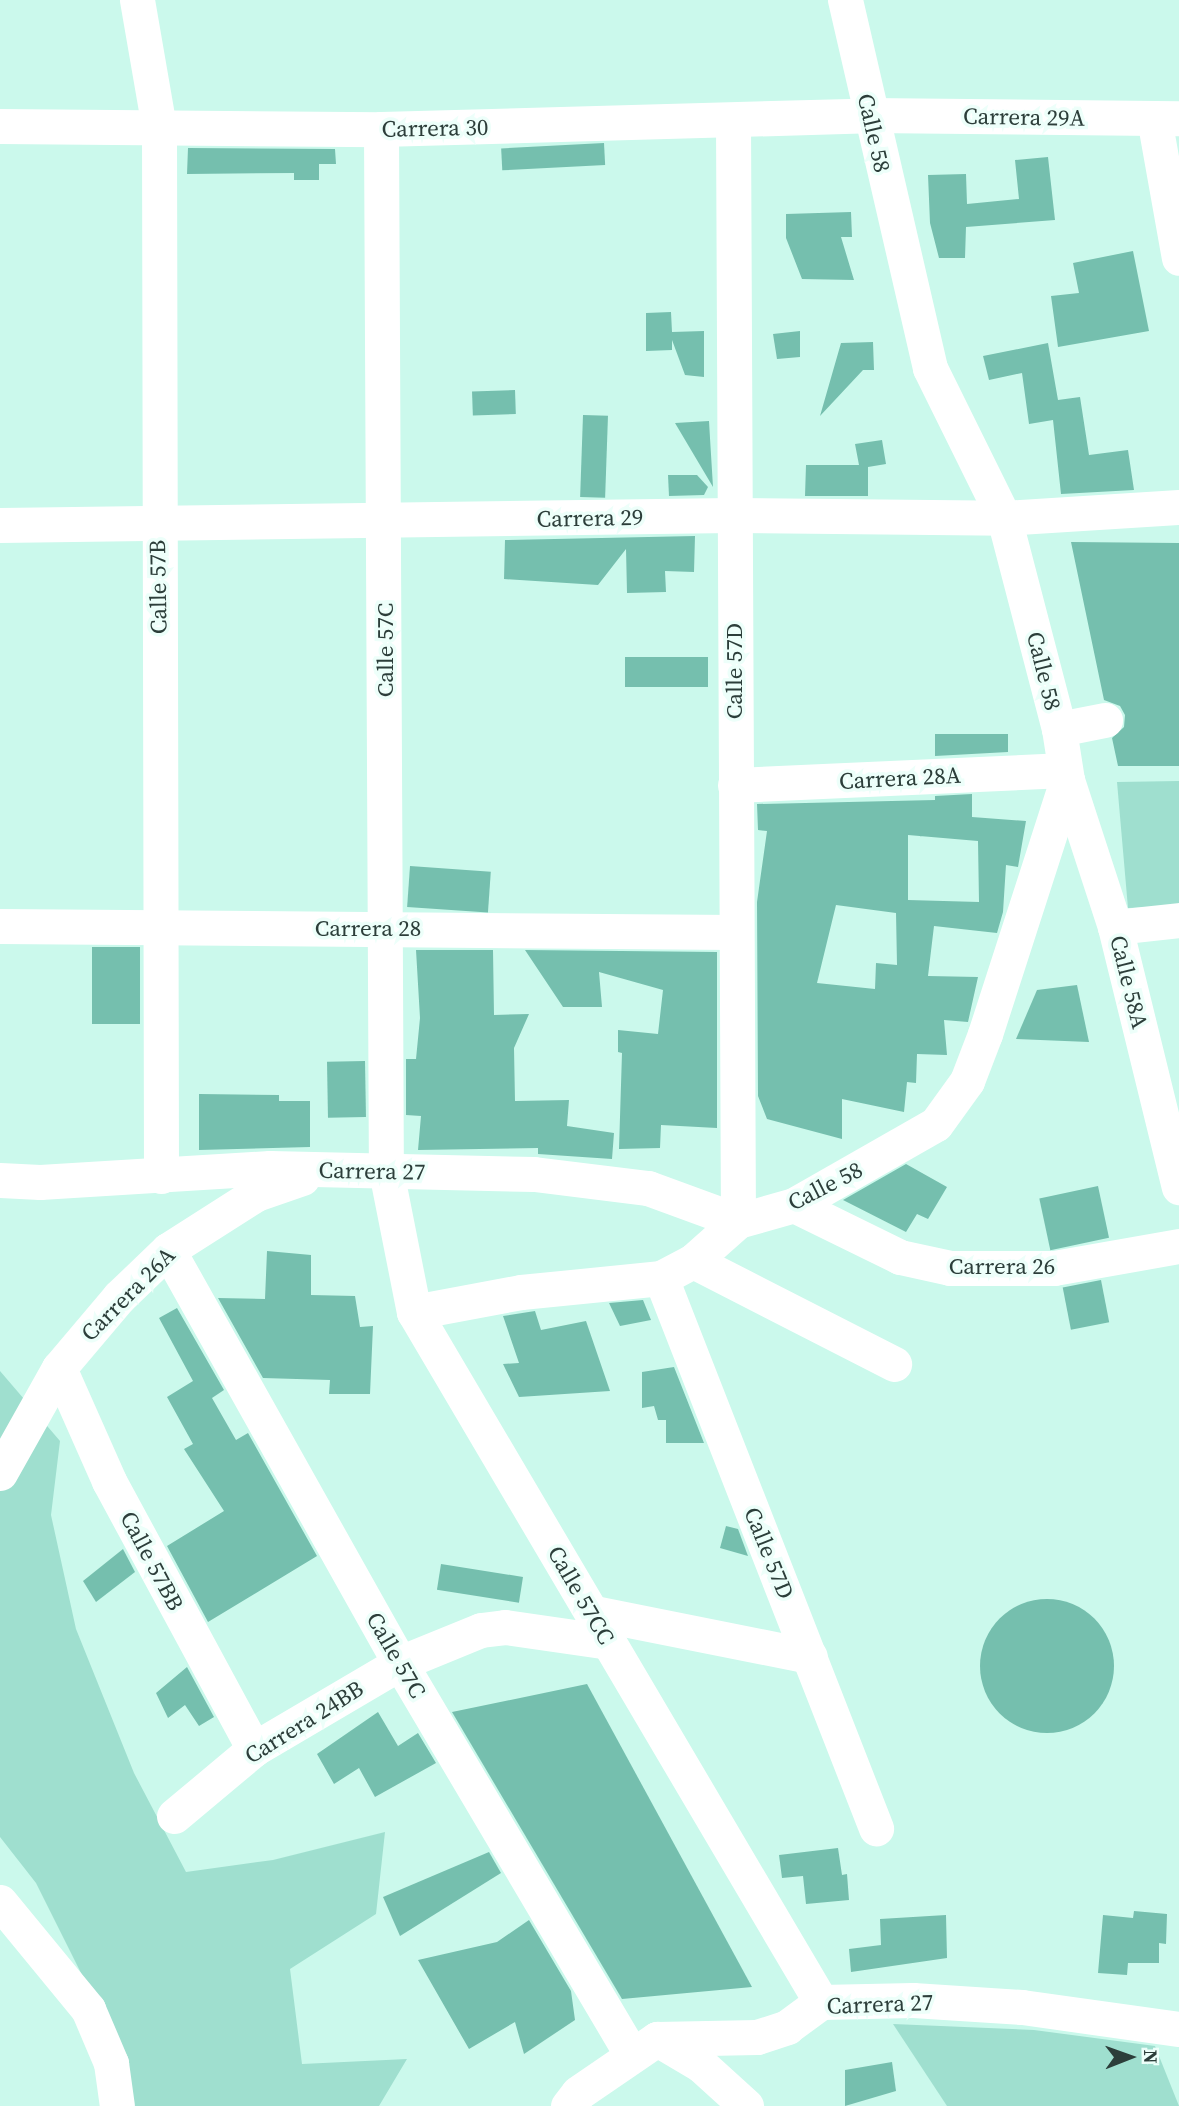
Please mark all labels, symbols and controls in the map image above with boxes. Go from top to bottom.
street label: Calle 58 [852,91,896,175]
street label: Carrera 29A [963,102,1085,132]
street label: Carrera 30 [381,113,489,143]
street label: Carrera 29 [536,503,644,533]
street label: Calle 57B [143,540,173,634]
street label: Calle 57C [371,603,399,697]
street label: Calle 57D [720,623,748,719]
street label: Calle 58 [1021,629,1067,713]
street label: Carrera 28A [838,761,962,795]
street label: Carrera 28 [315,914,421,942]
street label: Calle 58A [1104,932,1154,1032]
street label: Carrera 27 [318,1156,426,1186]
street label: Calle 58 [783,1156,867,1216]
street label: Carrera 26A [75,1241,181,1347]
street label: Carrera 26 [949,1252,1055,1280]
street label: Calle 57D [738,1503,800,1603]
street label: Calle 57BB [114,1507,190,1615]
street label: Calle 57CC [542,1541,620,1649]
street label: Calle 57C [360,1607,432,1703]
street label: Carrera 24BB [239,1675,369,1769]
street label: Carrera 27 [826,1988,934,2020]
north arrow [1095,2022,1165,2092]
text: N [1138,2049,1164,2064]

